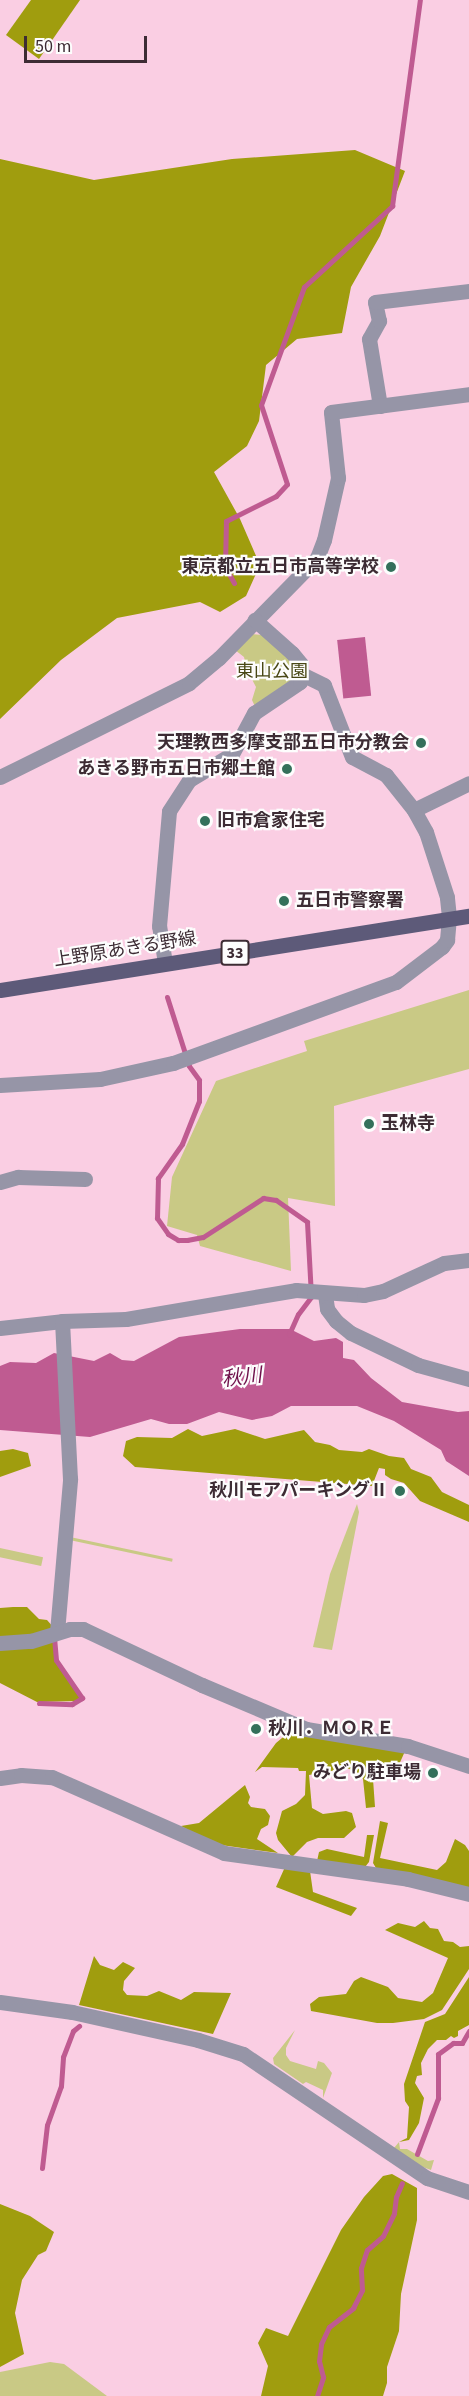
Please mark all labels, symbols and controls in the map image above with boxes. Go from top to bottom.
scale bar [27,24,150,62]
text: 50 m [35,34,71,59]
place label: 東京都立五日市高等学校 [181,556,379,578]
marker: 東京都立五日市高等学校 [384,560,398,574]
park label: 東山公園 [236,661,308,683]
place label: 天理教西多摩支部五日市分教会 [157,732,409,754]
marker: 天理教西多摩支部五日市分教会 [414,736,428,750]
place label: あきる野市五日市郷土館 [77,758,275,780]
marker: あきる野市五日市郷土館 [280,762,294,776]
place label: 旧市倉家住宅 [217,810,325,832]
marker: 旧市倉家住宅 [198,814,212,828]
place label: 五日市警察署 [296,890,404,912]
marker: 五日市警察署 [277,894,291,908]
street label: 上野原あきる野線 [52,928,198,972]
road number: 33 [220,940,250,966]
place label: 玉林寺 [381,1113,435,1135]
marker: 玉林寺 [362,1117,376,1131]
water label: 秋川 [221,1364,263,1392]
place label: 秋川モアパーキングⅡ [208,1480,388,1502]
marker: 秋川モアパーキングⅡ [393,1484,407,1498]
place label: 秋川．ＭＯＲＥ [268,1718,394,1740]
marker: 秋川．ＭＯＲＥ [249,1722,263,1736]
place label: みどり駐車場 [313,1762,421,1784]
marker: みどり駐車場 [426,1766,440,1780]

